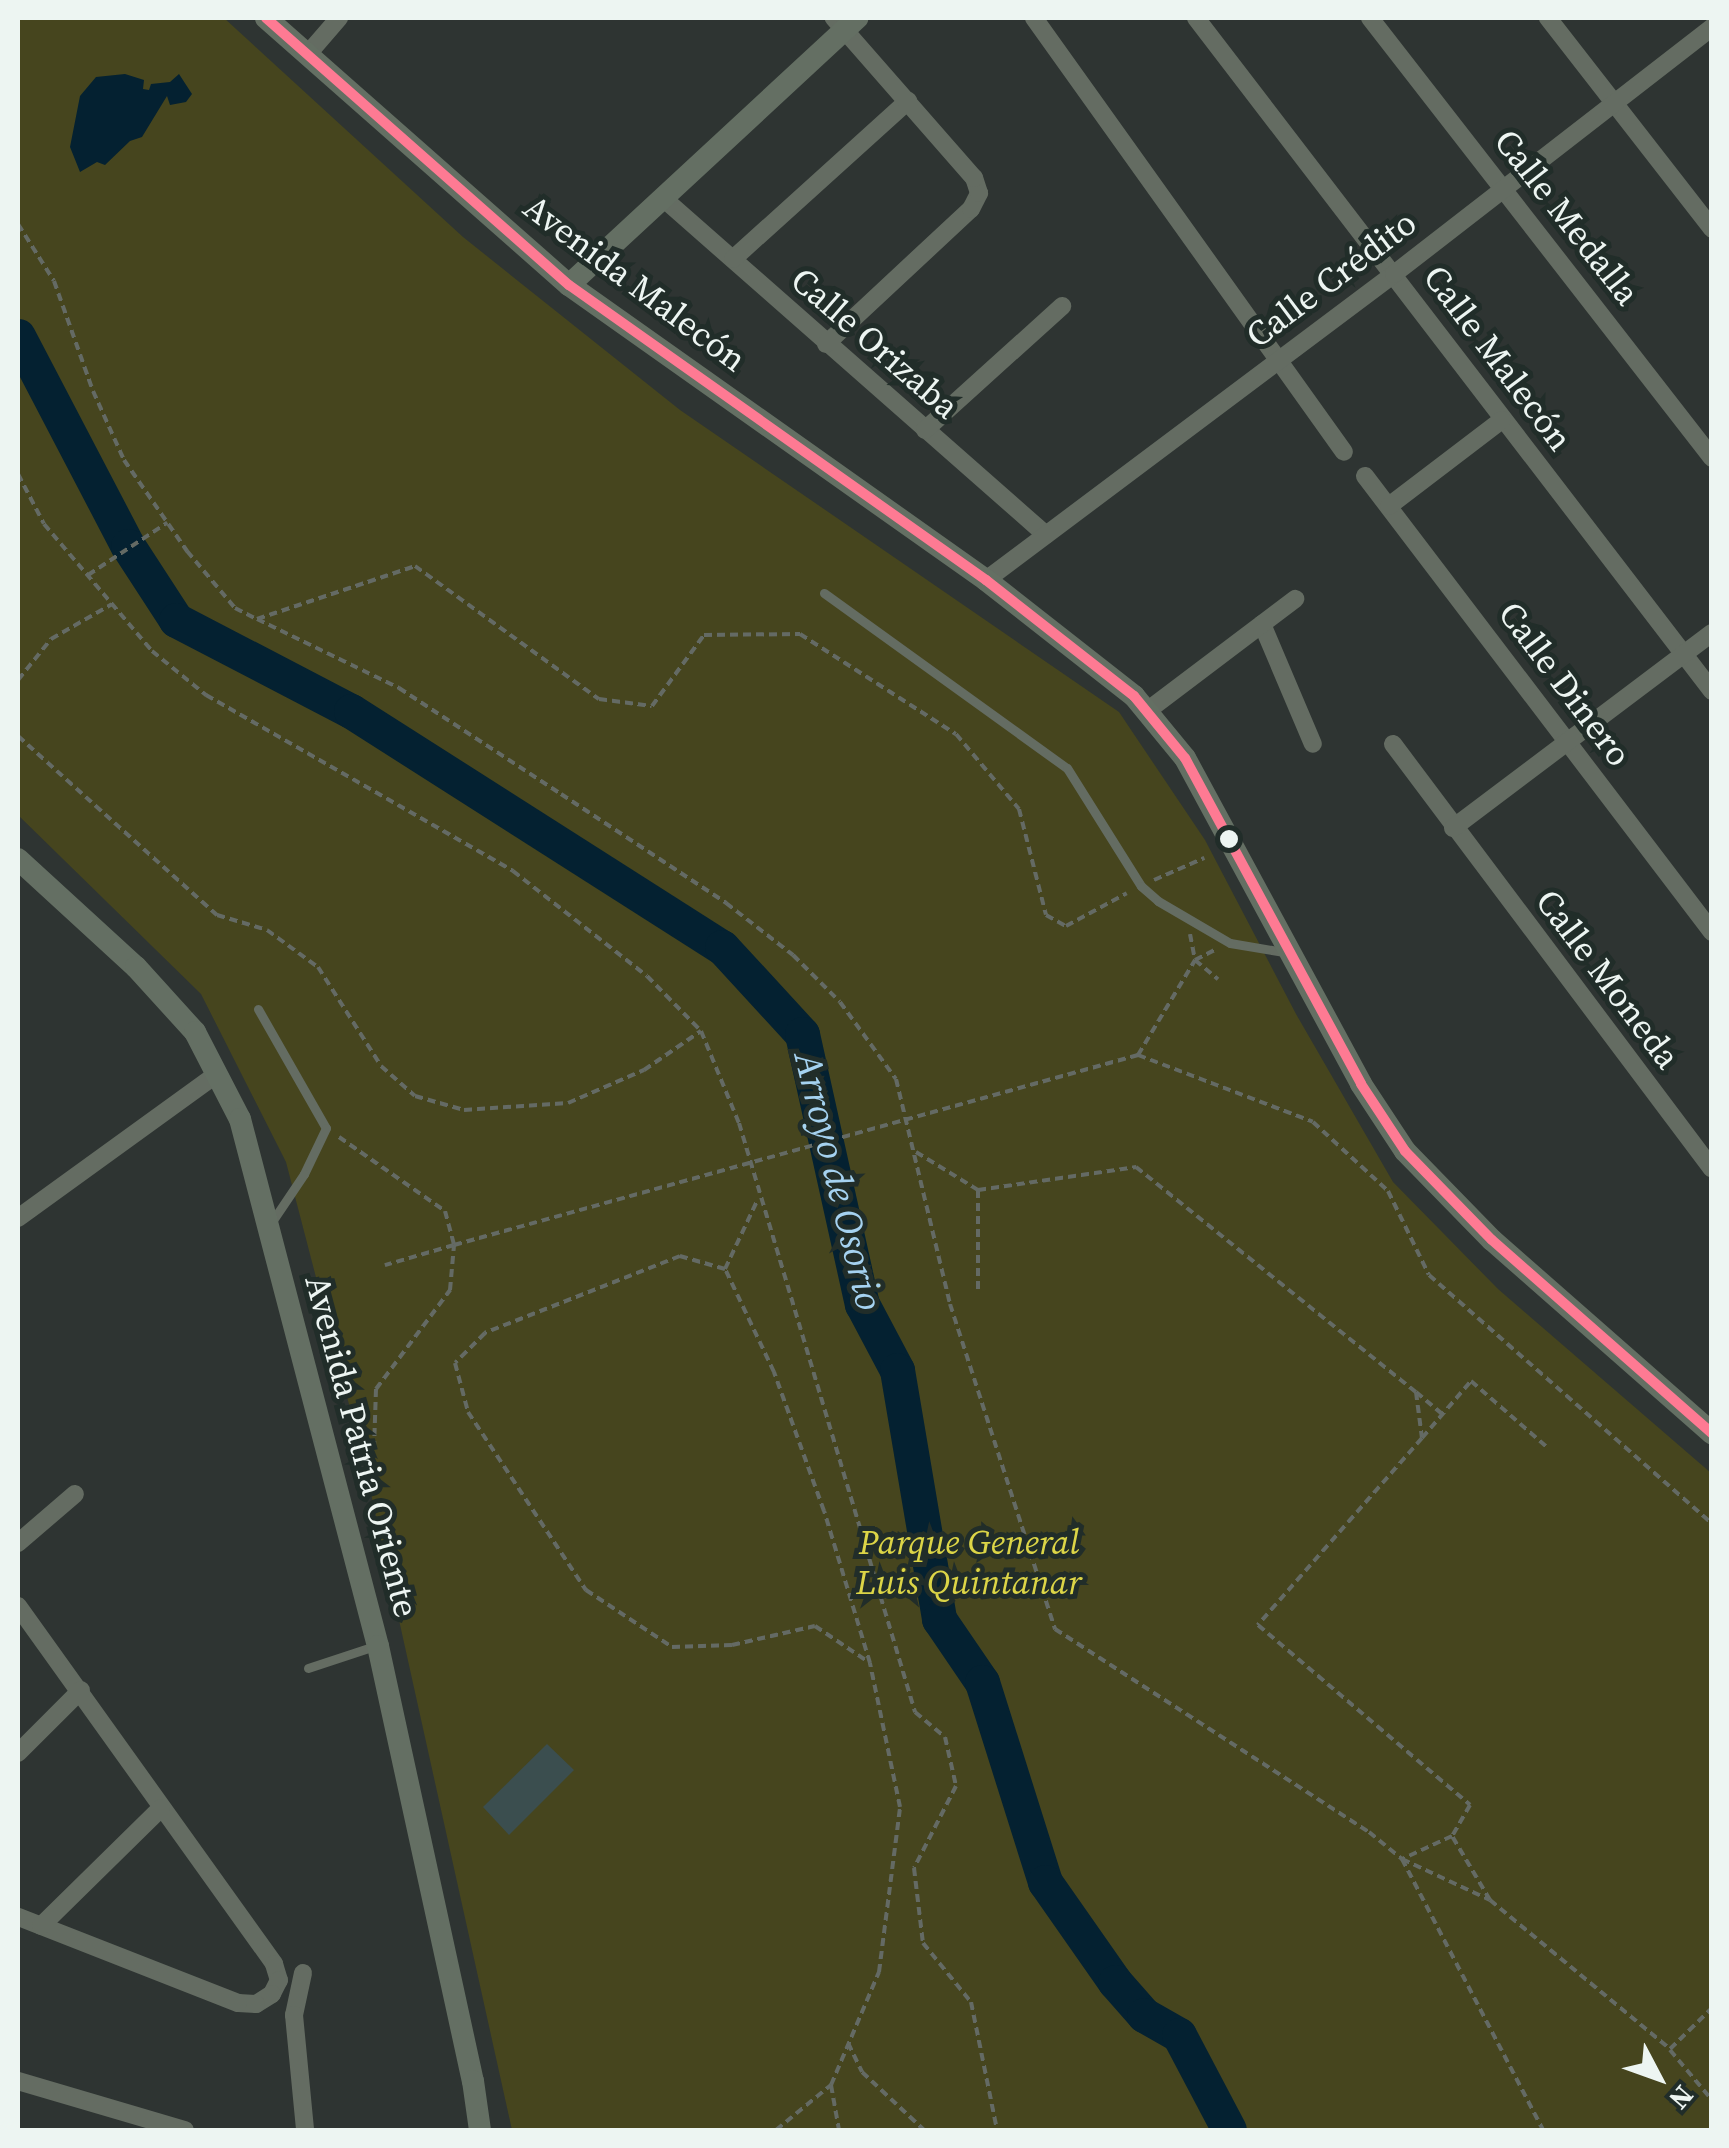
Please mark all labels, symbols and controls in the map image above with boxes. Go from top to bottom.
street label: Calle Medalla [1485,121,1649,313]
street label: Avenida Malecón [516,186,754,380]
street label: Calle Crédito [1238,201,1424,357]
street label: Calle Malecón [1415,257,1581,459]
street label: Calle Orizaba [783,259,967,427]
street label: Calle Dinero [1490,594,1640,774]
unlabelled marker [1219,829,1239,849]
street label: Calle Moneda [1527,881,1689,1077]
water label: Arroyo de Osorio [784,1047,892,1315]
street label: Avenida Patria Oriente [296,1270,428,1622]
park label: Parque General Luis Quintanar [856,1521,1082,1603]
north arrow [1609,2028,1709,2128]
text: N [1661,2078,1703,2118]

